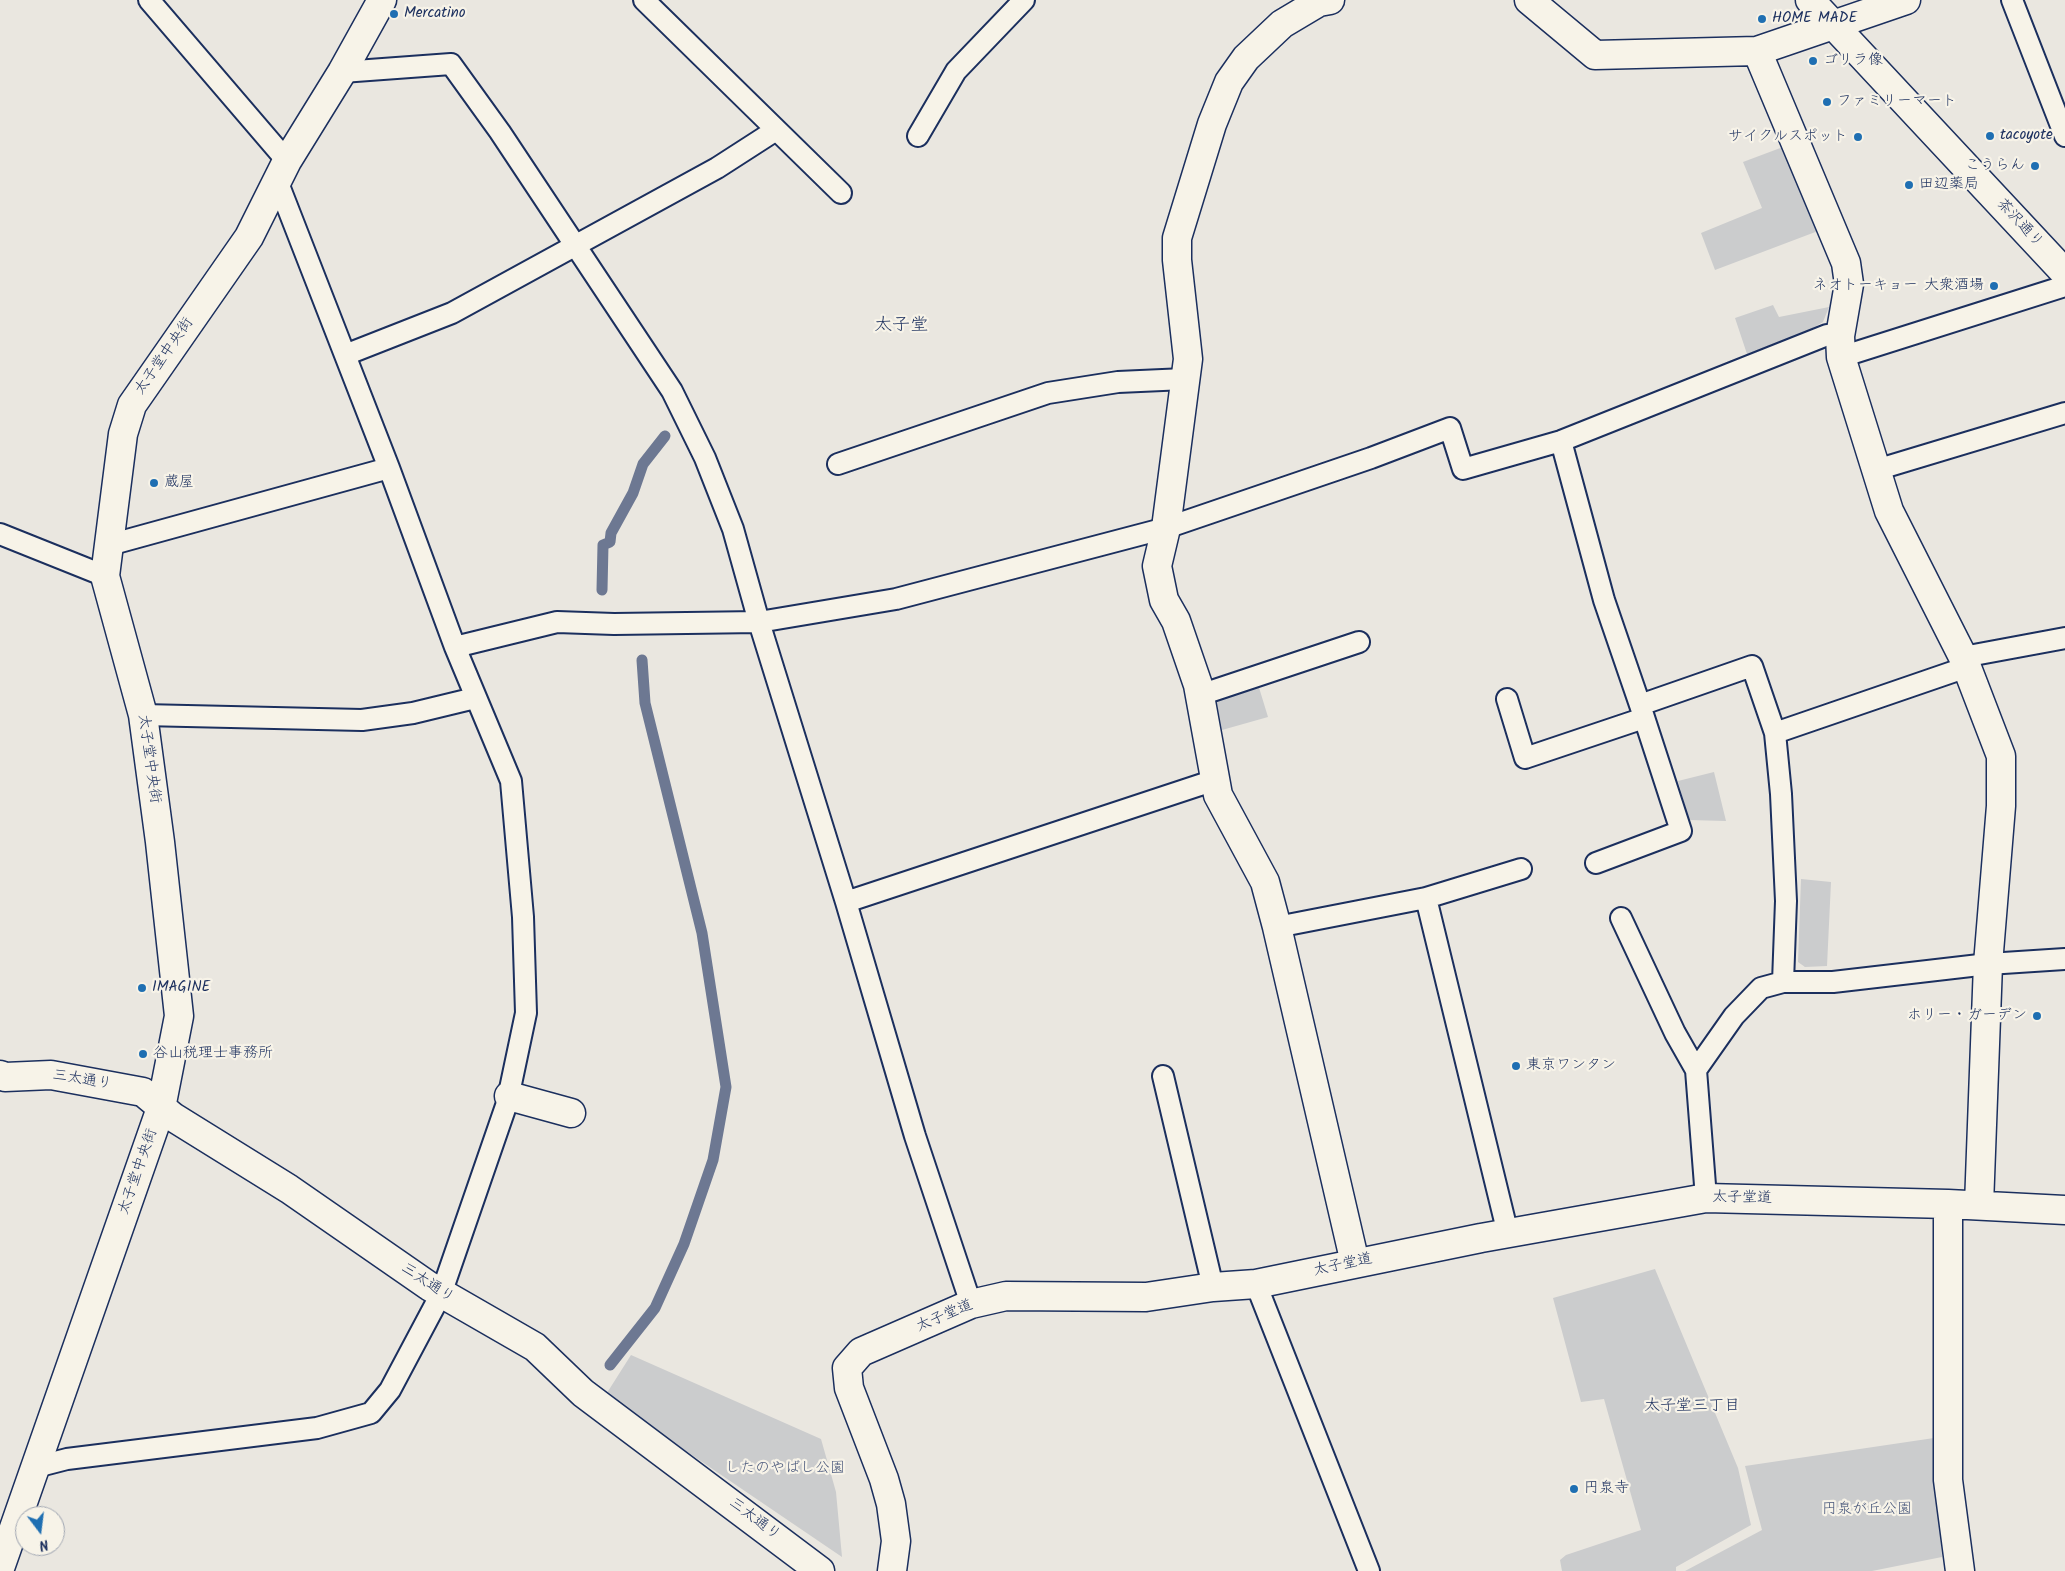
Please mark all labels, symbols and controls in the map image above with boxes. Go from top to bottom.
place label: Mercatino [404,5,465,23]
marker: Mercatino [388,8,400,20]
place label: HOME MADE [1772,10,1857,28]
marker: HOME MADE [1756,13,1768,25]
place label: ゴリラ像 [1823,52,1883,70]
marker: ゴリラ像 [1807,55,1819,67]
place label: ファミリーマート [1837,93,1957,111]
marker: ファミリーマート [1821,96,1833,108]
place label: tacoyote [2000,127,2053,145]
place label: サイクルスポット [1728,128,1848,146]
marker: tacoyote [1984,130,1996,142]
marker: サイクルスポット [1852,131,1864,143]
place label: こうらん [1965,157,2025,175]
marker: こうらん [2029,160,2041,172]
place label: 田辺薬局 [1919,176,1979,194]
marker: 田辺薬局 [1903,179,1915,191]
street label: 茶沢通り [1992,196,2046,252]
place label: ネオトーキョー 大衆酒場 [1813,277,1984,295]
marker: ネオトーキョー 大衆酒場 [1988,280,2000,292]
street label: 太子堂中央街 [132,315,198,399]
district label: 太子堂 [874,316,928,338]
place label: 蔵屋 [164,474,194,492]
marker: 蔵屋 [148,477,160,489]
street label: 太子堂中央街 [133,713,163,805]
place label: IMAGINE [152,979,210,997]
marker: IMAGINE [136,982,148,994]
place label: ホリー・ガーデン [1907,1007,2027,1025]
marker: ホリー・ガーデン [2031,1010,2043,1022]
place label: 谷山税理士事務所 [153,1045,273,1063]
marker: 谷山税理士事務所 [137,1048,149,1060]
place label: 東京ワンタン [1526,1057,1616,1075]
marker: 東京ワンタン [1510,1060,1522,1072]
street label: 三太通り [51,1067,113,1095]
street label: 太子堂中央街 [116,1127,162,1217]
street label: 太子堂道 [1712,1189,1772,1209]
street label: 太子堂道 [1312,1251,1374,1281]
street label: 三太通り [397,1260,457,1308]
street label: 太子堂道 [914,1297,976,1337]
district label: 太子堂三丁目 [1644,1397,1740,1417]
park label: したのやばし公園 [725,1460,845,1478]
place label: 円泉寺 [1584,1480,1629,1498]
marker: 円泉寺 [1568,1483,1580,1495]
street label: 三太通り [725,1495,783,1545]
park label: 円泉が丘公園 [1822,1501,1912,1519]
north arrow [15,1506,65,1556]
text: N [37,1533,51,1556]

